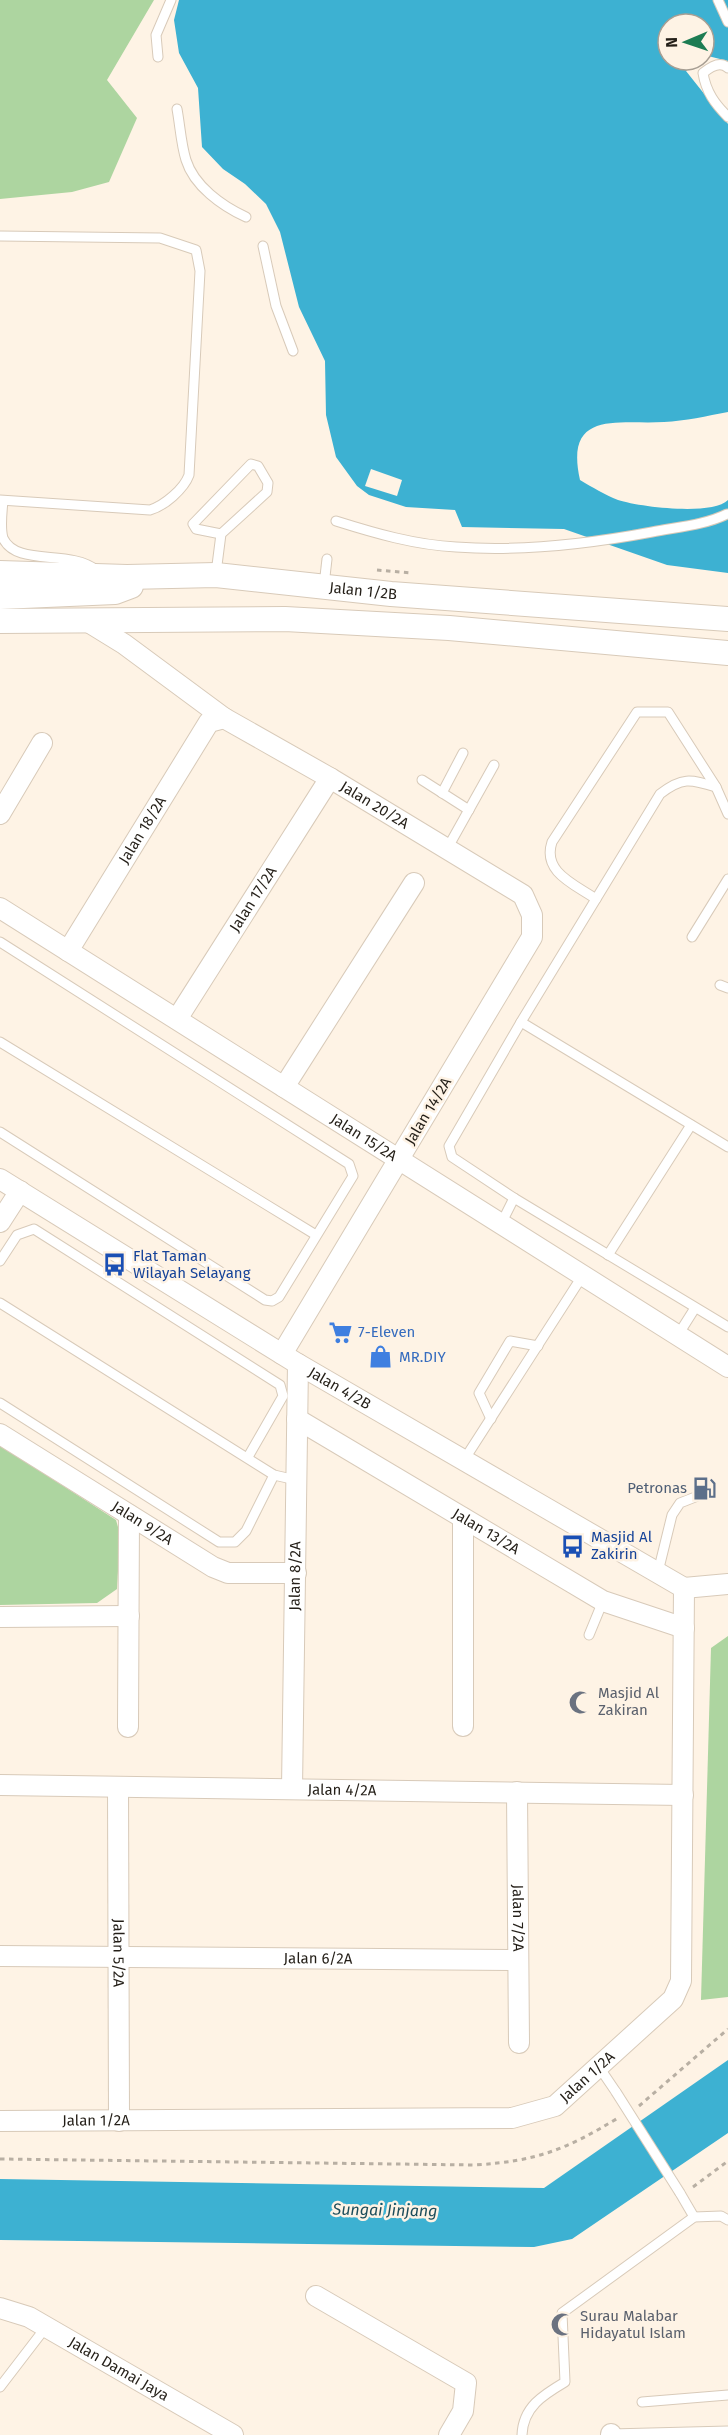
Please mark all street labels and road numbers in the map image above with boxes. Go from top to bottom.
street label: Jalan 1/2B [328,578,398,603]
street label: Jalan 20/2A [337,777,412,833]
street label: Jalan 18/2A [115,793,170,867]
street label: Jalan 17/2A [226,863,281,935]
street label: Jalan 14/2A [401,1074,455,1148]
street label: Jalan 15/2A [327,1110,401,1165]
street label: Jalan 4/2B [305,1363,374,1413]
street label: Jalan 9/2A [109,1497,177,1549]
street label: Jalan 13/2A [449,1505,523,1559]
street label: Jalan 8/2A [286,1541,305,1611]
street label: Jalan 4/2A [307,1781,377,1800]
street label: Jalan 7/2A [509,1884,527,1952]
street label: Jalan 5/2A [109,1919,128,1988]
street label: Jalan 6/2A [284,1949,353,1968]
street label: Jalan 1/2A [556,2047,618,2106]
street label: Jalan 1/2A [62,2111,130,2130]
street label: Jalan Damai Jaya [65,2333,172,2405]

